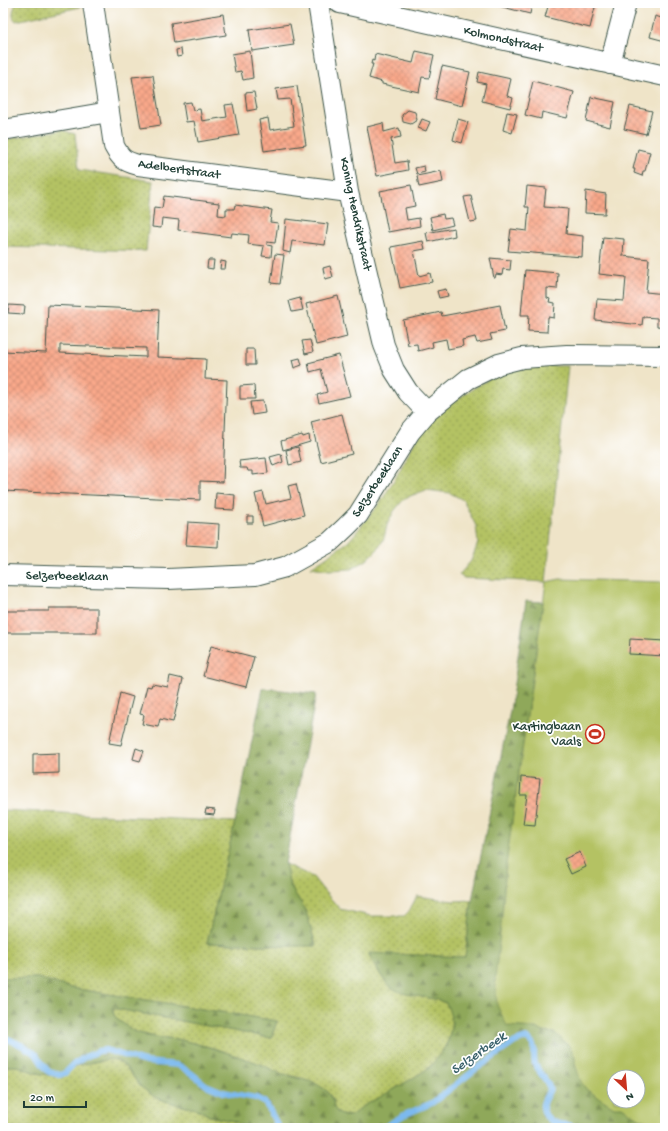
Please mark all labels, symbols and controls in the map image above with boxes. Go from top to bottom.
street label: Kolmondstraat [462,24,546,57]
street label: Koning Hendrikstraat [336,156,375,274]
street label: Adelbertstraat [137,157,223,183]
street label: Selzerbeeklaan [349,443,407,521]
street label: Selzerbeeklaan [26,569,109,585]
place label: Kartingbaan Vaals [513,720,582,750]
sports icon: Kartingbaan Vaals [584,723,606,745]
water label: Selzerbeek [448,1028,511,1079]
north arrow [606,1069,646,1109]
scale bar [24,1083,86,1109]
text: N [624,1089,635,1103]
text: 20 m [30,1092,55,1106]

